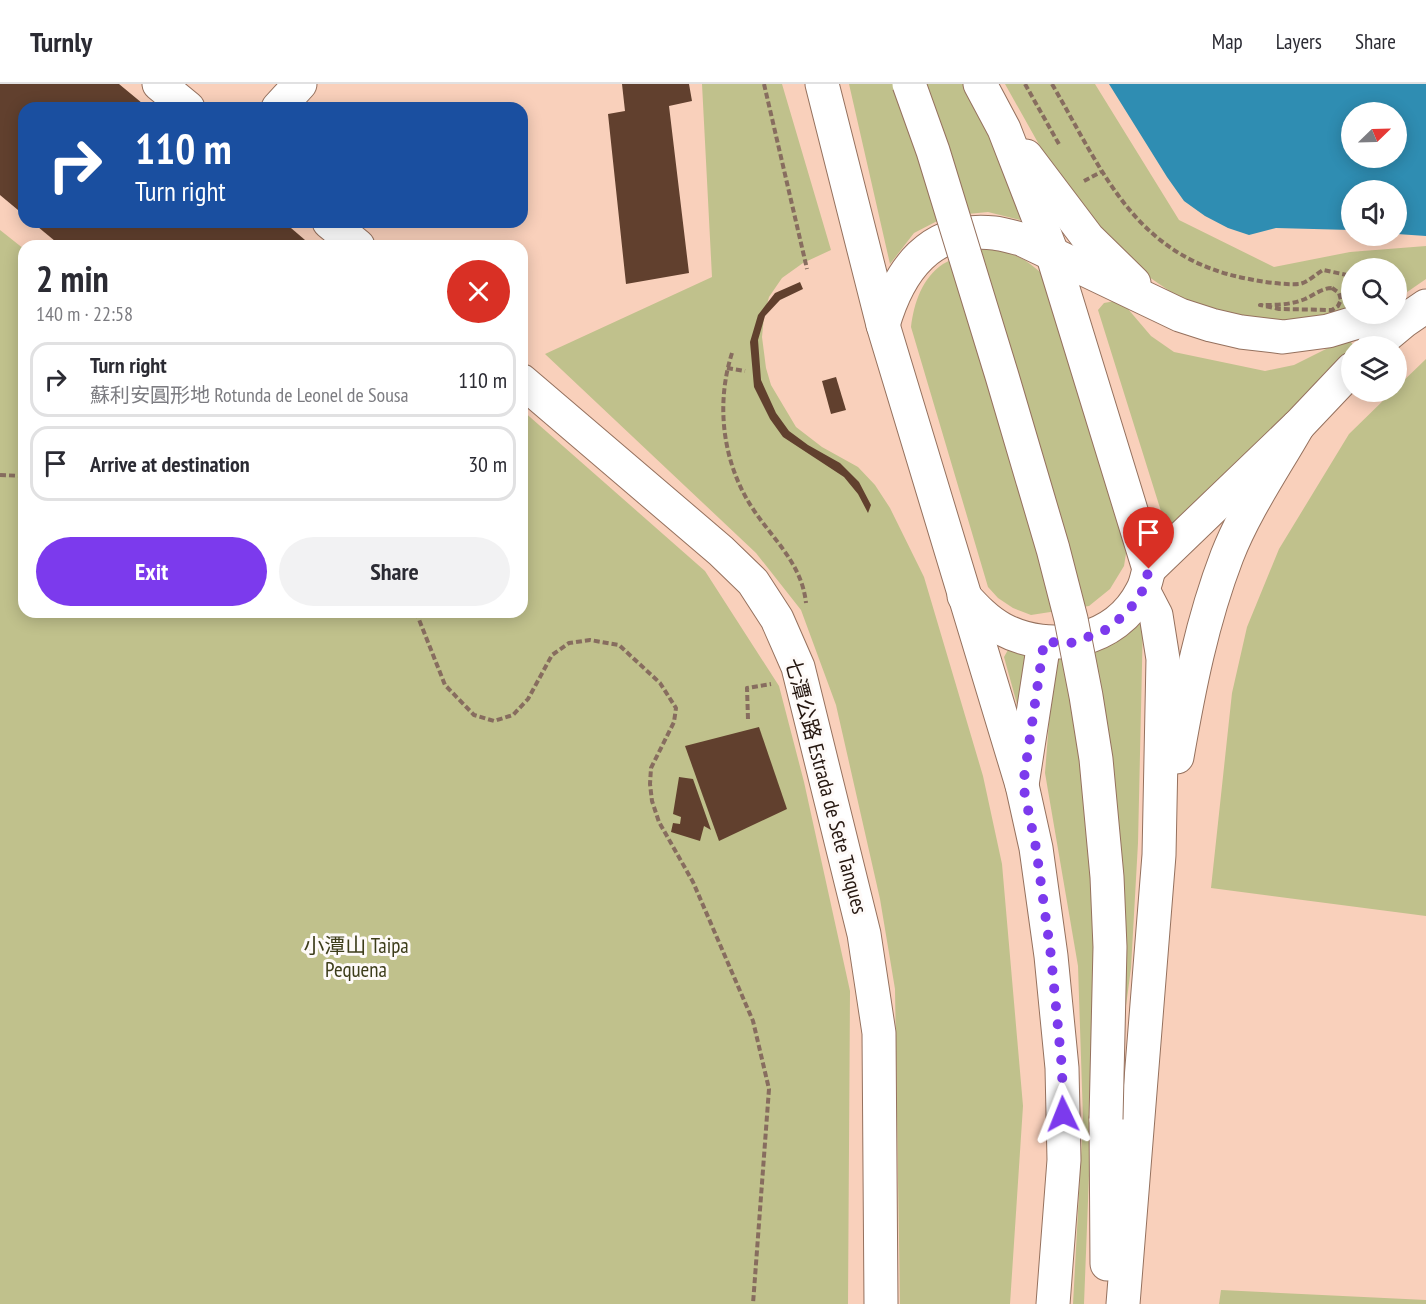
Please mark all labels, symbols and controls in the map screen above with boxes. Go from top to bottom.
text: Turnly [30,23,92,60]
text: Map [1212,28,1243,55]
text: Layers [1276,28,1322,55]
text: Share [1355,28,1396,55]
north arrow [1341,102,1407,168]
map controls [1341,102,1407,402]
text: 110 m [135,121,232,176]
icon: right [36,126,114,204]
text: Turn right [135,174,226,208]
button: sound [1341,180,1407,246]
text: 2 min [36,255,109,302]
button: search [1341,258,1407,324]
button: close [447,260,510,323]
text: 140 m · 22:58 [36,301,133,327]
button: layers [1341,336,1407,402]
text: Turn right [90,351,167,379]
icon: right [39,363,72,396]
text: 110 m [458,366,507,394]
text: 蘇利安圓形地 Rotunda de Leonel de Sousa [90,382,409,408]
icon: arrive [39,447,72,480]
text: Arrive at destination [90,450,250,478]
text: 30 m [468,450,507,478]
pin [1123,507,1174,569]
icon: arrive [1132,516,1165,549]
button: Exit [36,537,267,606]
button: Share [279,537,510,606]
street label: 七潭公路 Estrada de Sete Tanques [779,655,874,917]
park label: 小潭山 Taipa Pequena [303,932,409,983]
position arrow [1031,1082,1095,1146]

